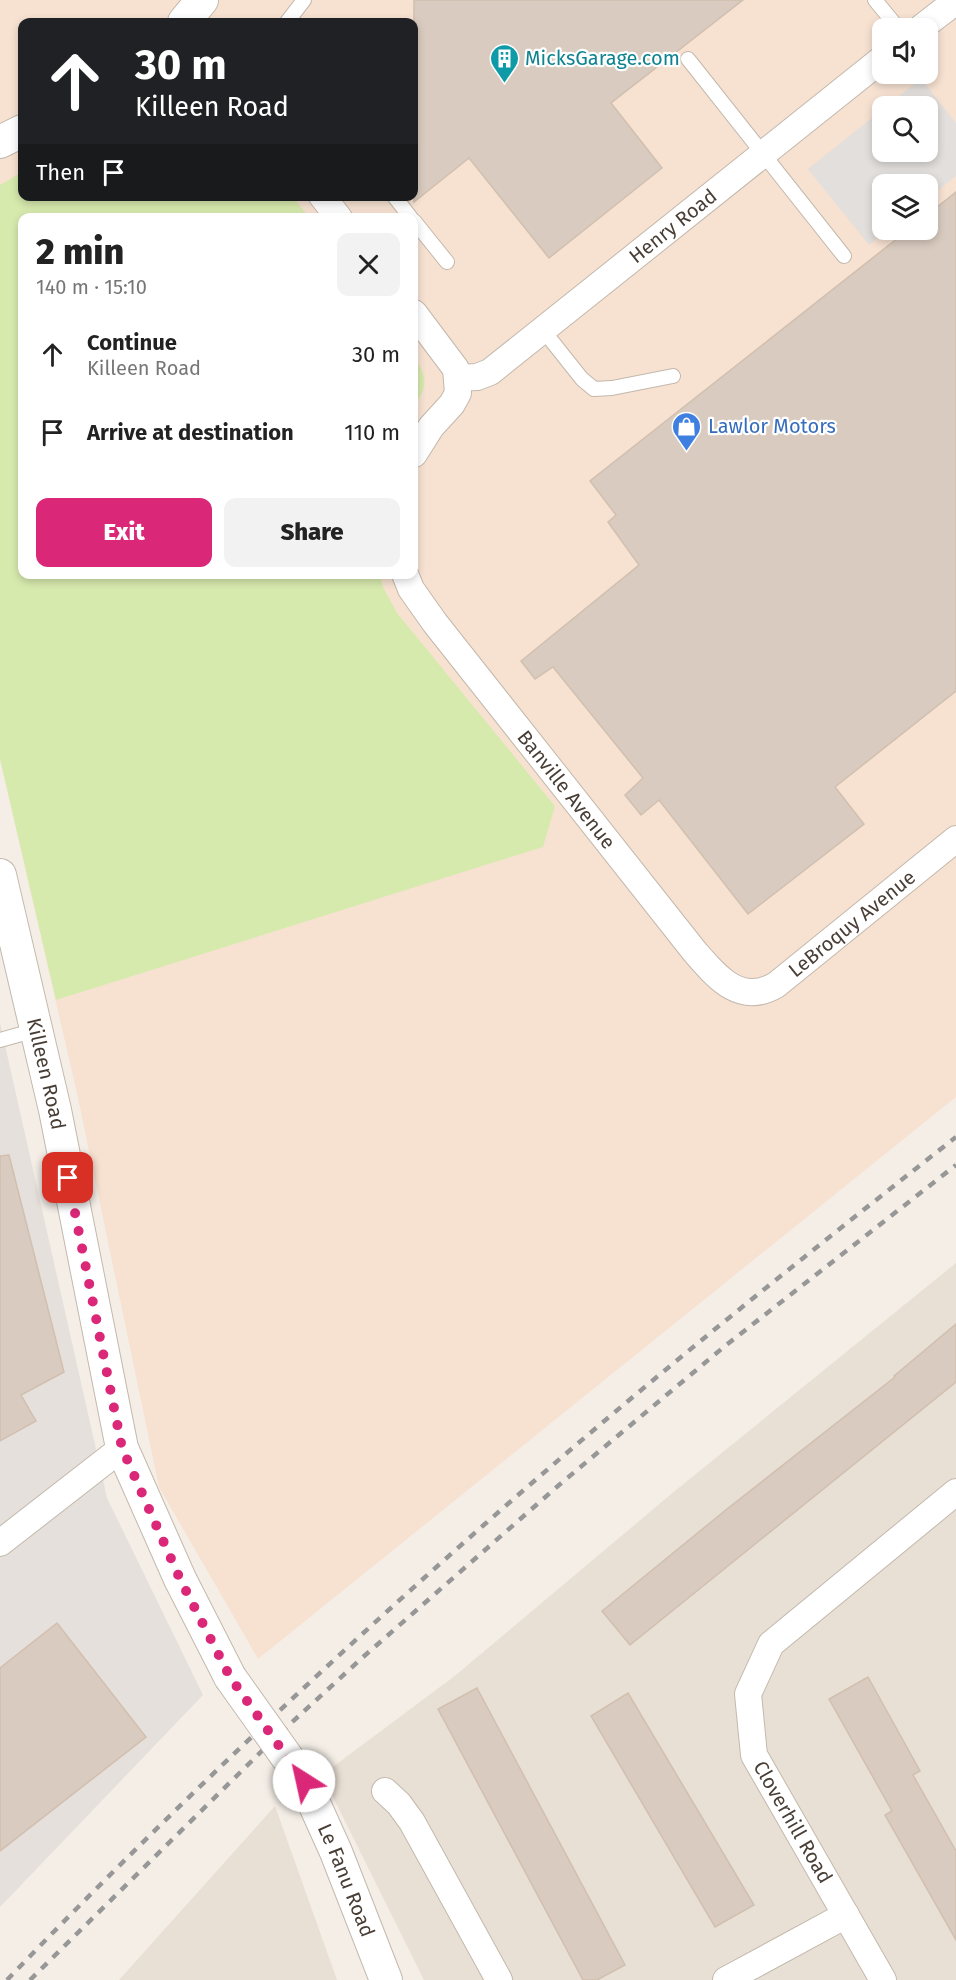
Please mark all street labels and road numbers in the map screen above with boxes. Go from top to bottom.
street label: Henry Road [624,184,722,268]
street label: Banville Avenue [512,725,621,854]
street label: LeBroquy Avenue [783,865,920,982]
street label: Killeen Road [22,1015,71,1132]
street label: Cloverhill Road [748,1757,838,1887]
street label: Le Fanu Road [313,1820,380,1940]

